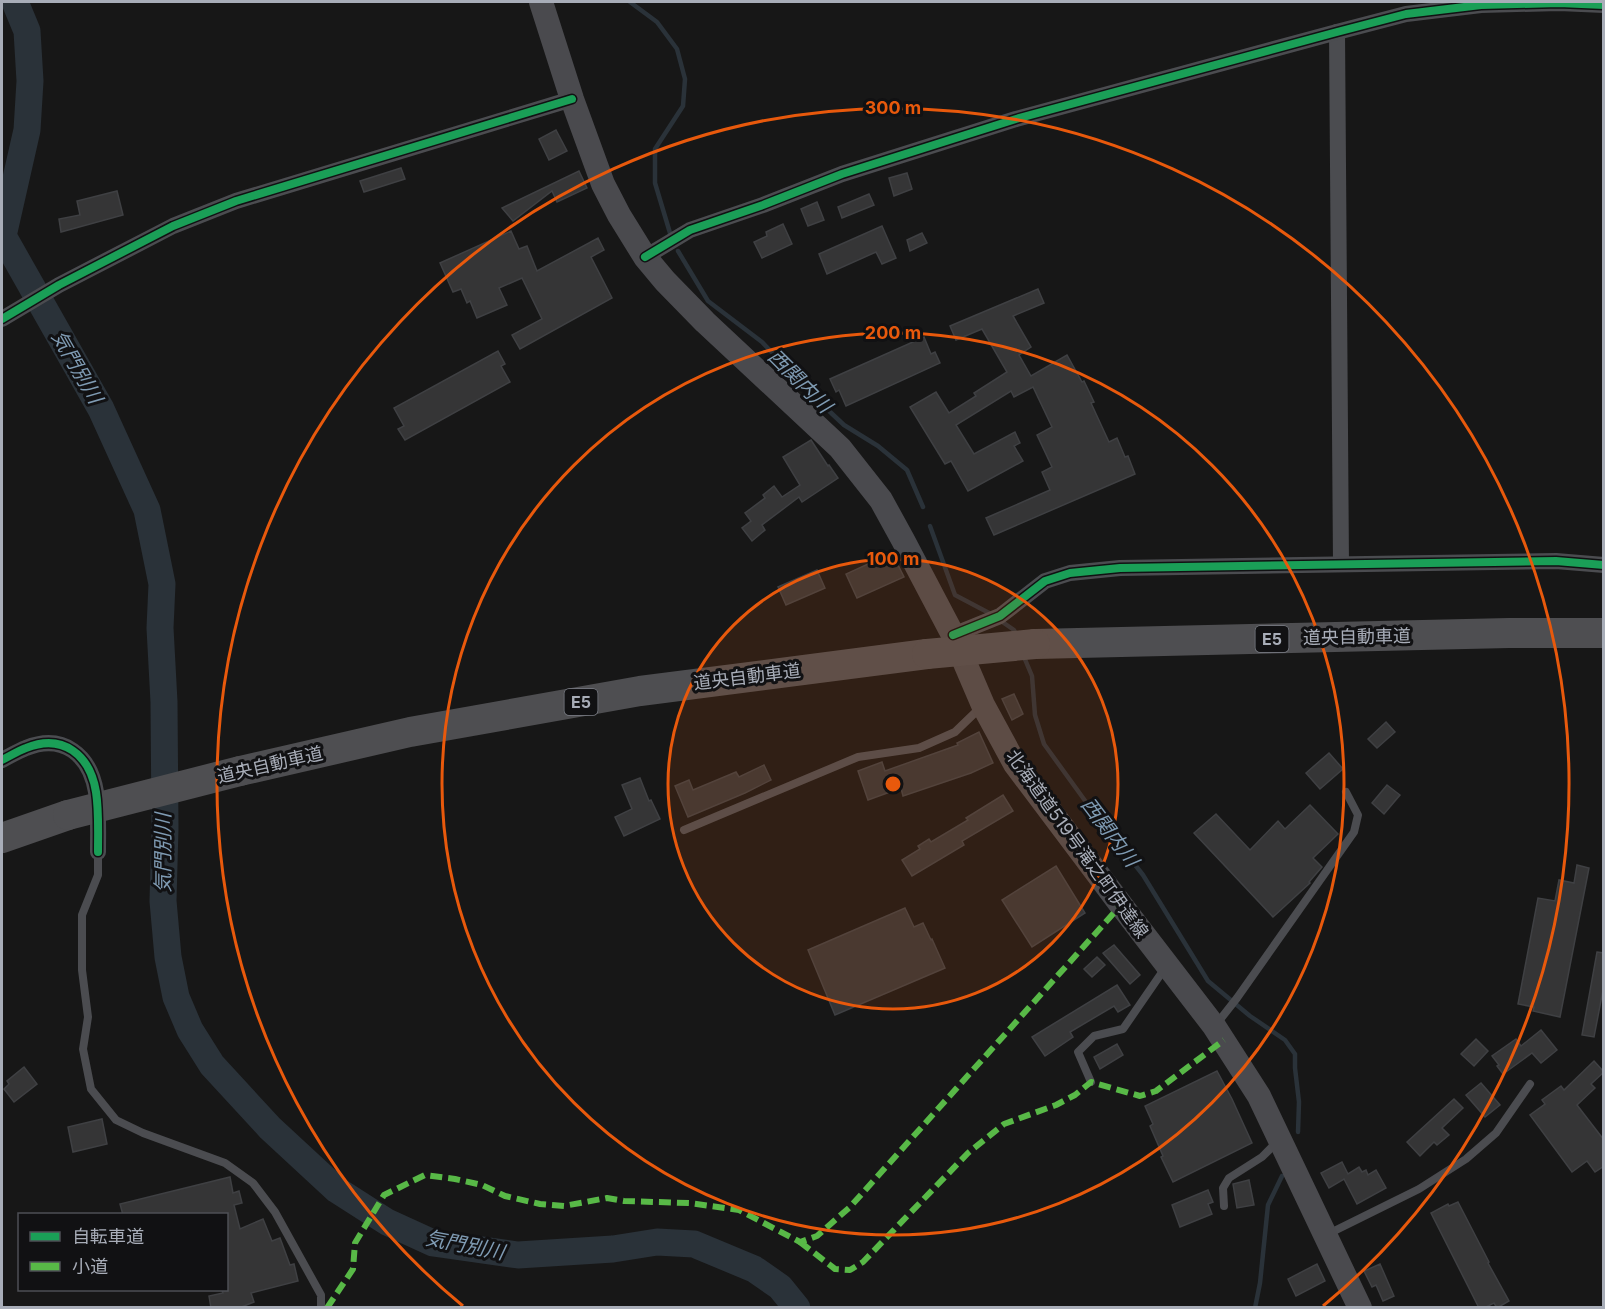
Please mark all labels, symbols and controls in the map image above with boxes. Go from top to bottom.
text: 300 m [865,97,921,118]
text: 200 m [865,322,921,343]
water label: 気門別川 [47,326,108,409]
water label: 西関内川 [763,344,838,419]
text: 100 m [867,548,919,569]
street label: 道央自動車道 [1303,625,1411,648]
road number: E5 [1256,626,1288,652]
street label: 道央自動車道 [692,660,802,694]
road number: E5 [564,689,598,715]
street label: 道央自動車道 [215,742,325,787]
street label: 北海道道519号滝之町伊達線 [1002,746,1153,942]
centre of rings [883,774,903,794]
water label: 西関内川 [1076,793,1145,873]
water label: 気門別川 [151,811,175,893]
legend [18,1213,228,1291]
text: 自転車道 [72,1226,144,1247]
water label: 気門別川 [423,1226,509,1265]
text: 小道 [72,1256,108,1277]

